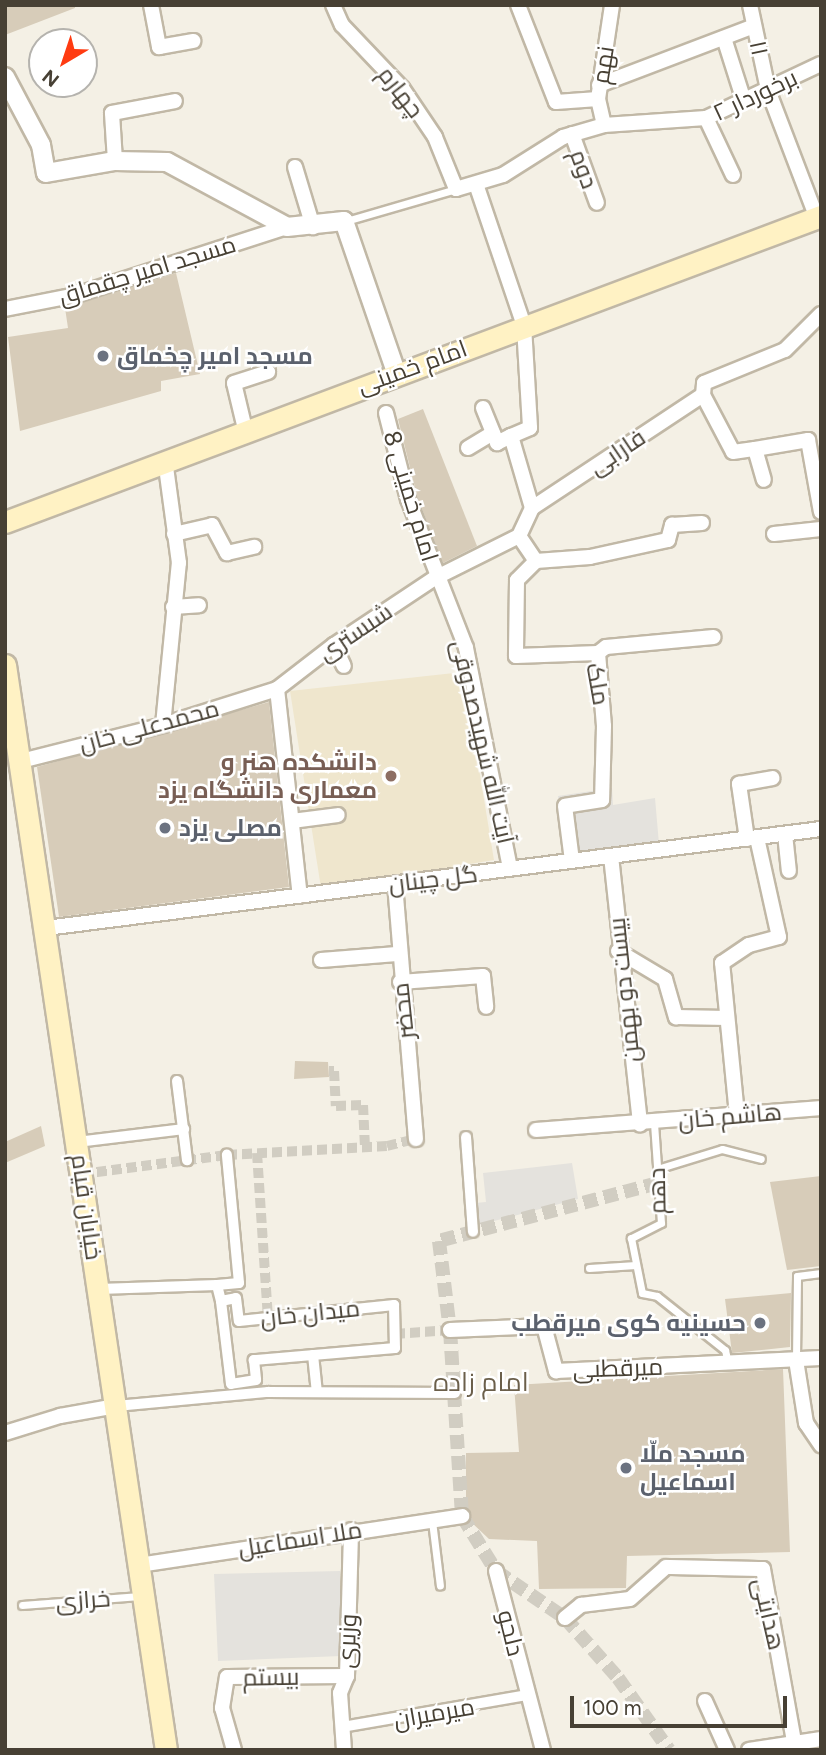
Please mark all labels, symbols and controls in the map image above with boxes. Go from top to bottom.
north arrow [28,28,98,98]
street label: ۱۱ [743,38,775,58]
street label: نهم [586,44,620,86]
street label: چهارم [372,60,430,124]
street label: برخوردار ۲ [708,63,802,127]
text: N [38,65,64,92]
street label: دوم [564,145,604,193]
street label: مسجد امیر چقماق [55,229,239,311]
street label: امام خمینی [353,334,471,400]
place label: مسجد امیر چخماق [117,342,313,370]
marker: مسجد امیر چخماق [95,348,111,364]
street label: فارابی [583,423,651,481]
street label: امام خمینی 8 [377,427,445,565]
street label: شبستری [312,597,398,667]
street label: آیت الله شهیدصدوقی [446,637,520,847]
street label: ملک [580,661,616,707]
street label: محمدعلی خان [76,693,222,759]
place label: دانشکده هنر و معماری دانشگاه یزد [158,748,377,804]
marker: دانشکده هنر و معماری دانشگاه یزد [383,768,399,784]
place label: مصلی یزد [179,814,282,842]
marker: مصلی یزد [157,820,173,836]
street label: گل چینان [387,859,479,899]
street label: بیست دو بهمن [602,916,646,1064]
street label: محضر [386,981,420,1041]
street label: هاشم خان [677,1097,783,1135]
street label: خیابان قیام [65,1152,109,1262]
street label: دهم [642,1167,672,1215]
street label: میدان خان [259,1293,361,1333]
place label: حسینیه کوی میرقطب [511,1309,746,1337]
marker: حسینیه کوی میرقطب [752,1315,768,1331]
street label: میرقطبی [572,1352,664,1384]
district label: امام زاده [433,1367,529,1399]
place label: مسجد ملّا اسماعیل [640,1440,746,1496]
marker: مسجد ملّا اسماعیل [618,1460,634,1476]
street label: ملا اسماعیل [236,1515,364,1563]
street label: هدایتی [747,1575,791,1653]
street label: خرازی [55,1584,111,1616]
street label: دلجو [491,1607,531,1659]
street label: وزیری [331,1613,363,1669]
street label: بیستم [242,1662,300,1692]
scale bar [574,1682,791,1726]
street label: میرمیران [391,1692,477,1734]
text: 100 m [583,1695,642,1720]

